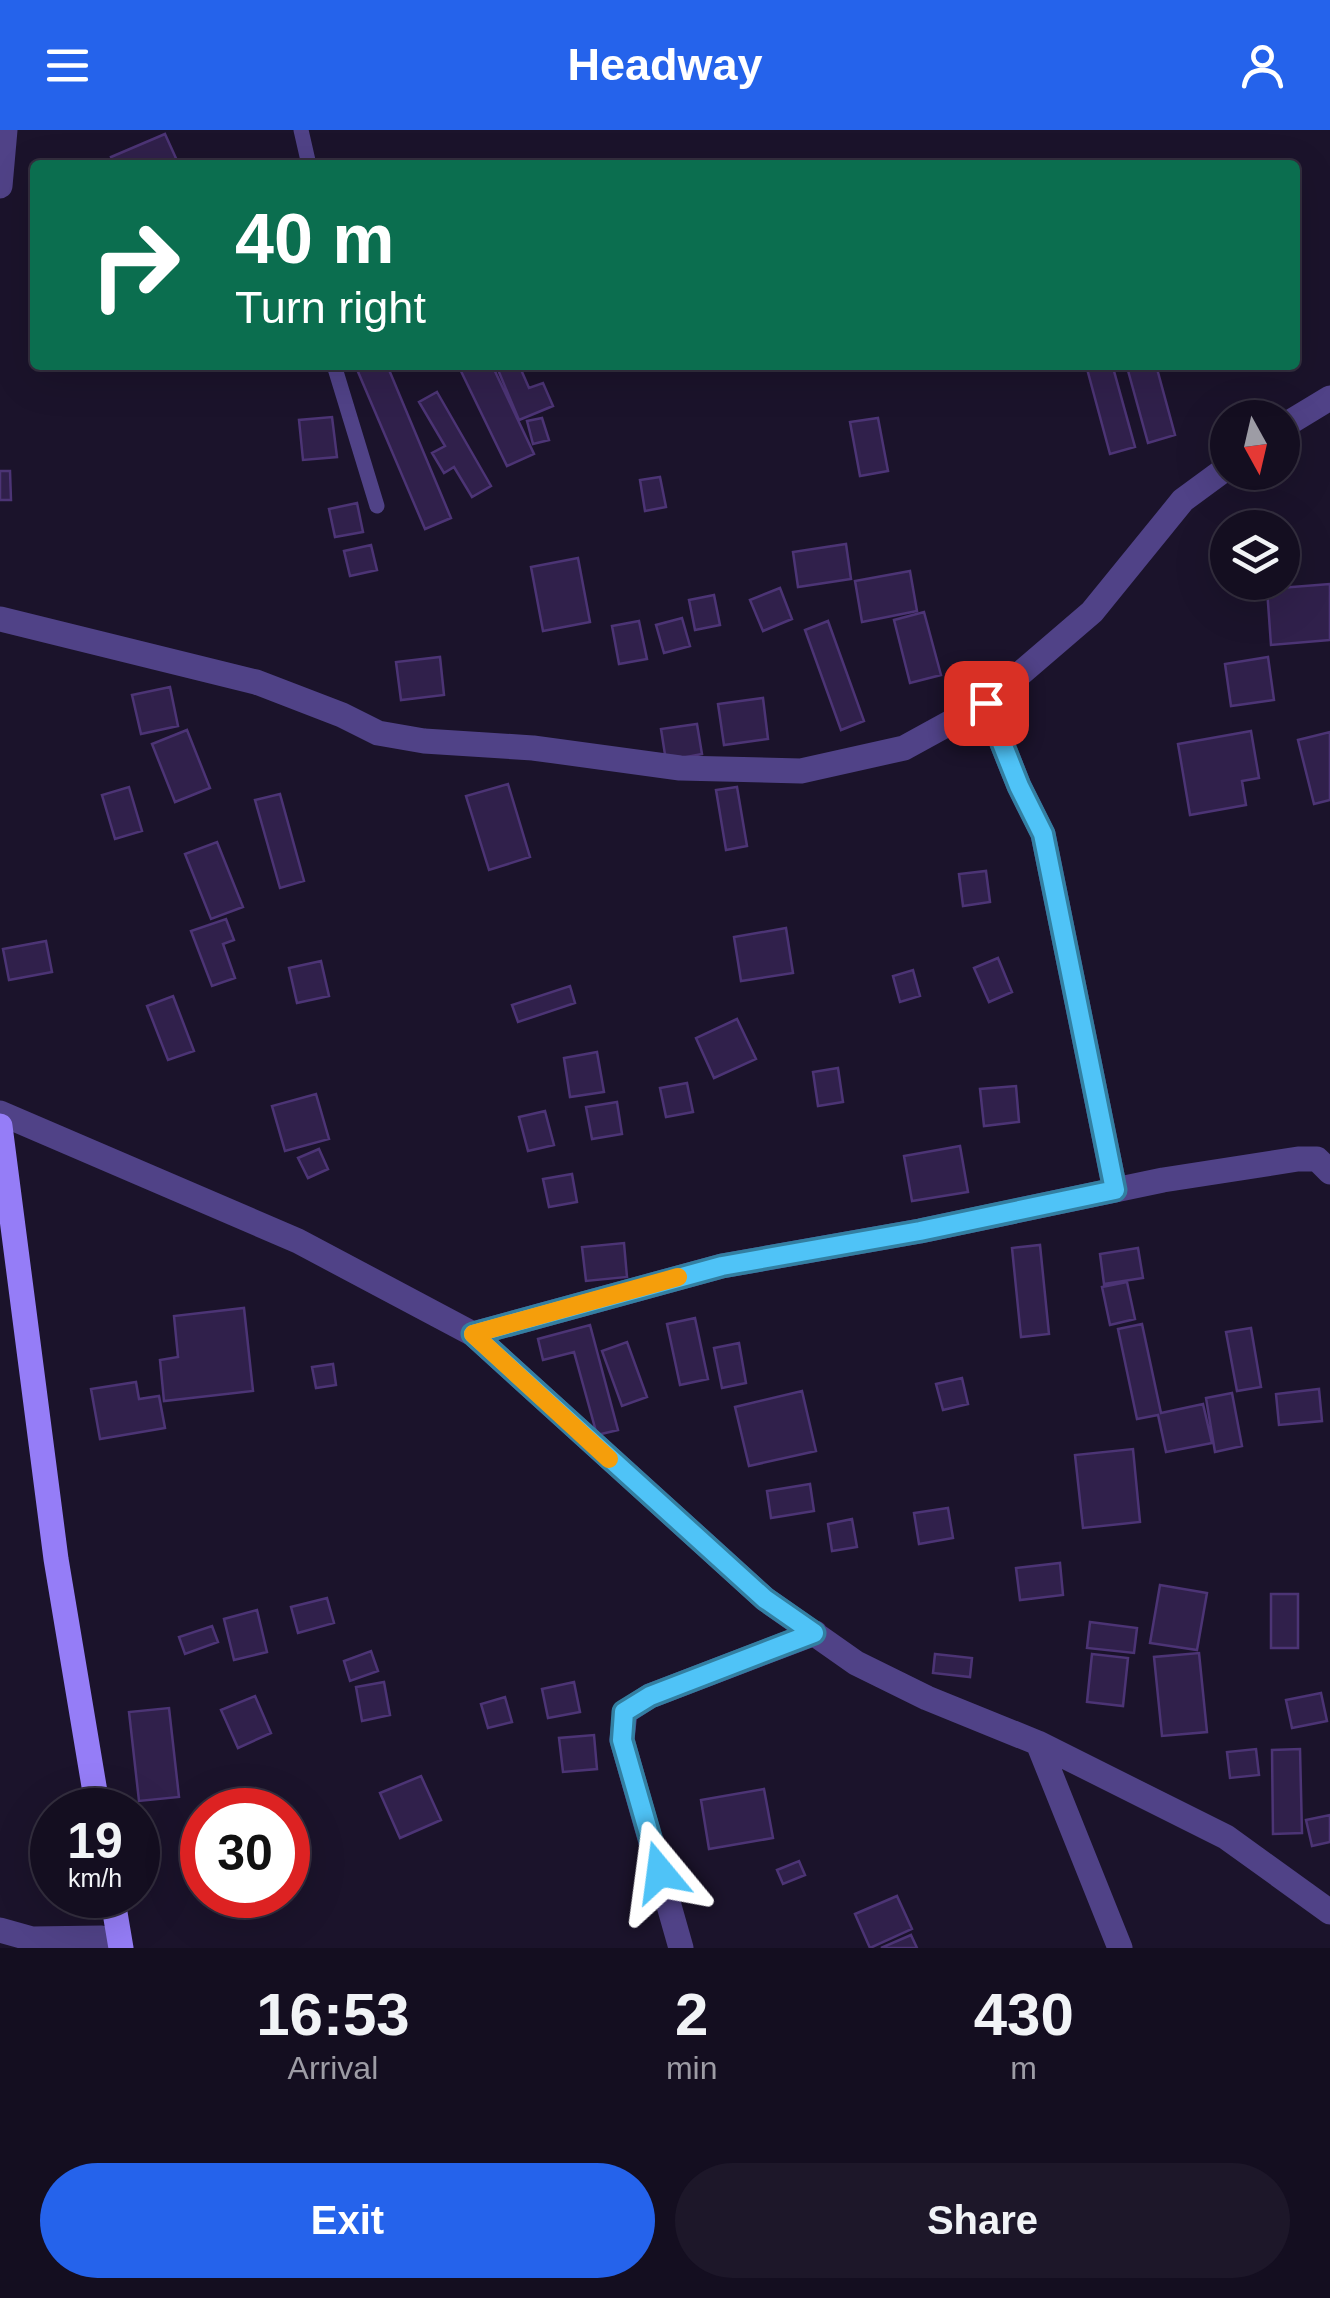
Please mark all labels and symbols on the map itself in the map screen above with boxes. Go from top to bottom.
north arrow [1210,400,1300,490]
pin [944,661,1029,746]
speed limit sign: 30 [180,1788,310,1918]
position arrow [608,1820,712,1924]

